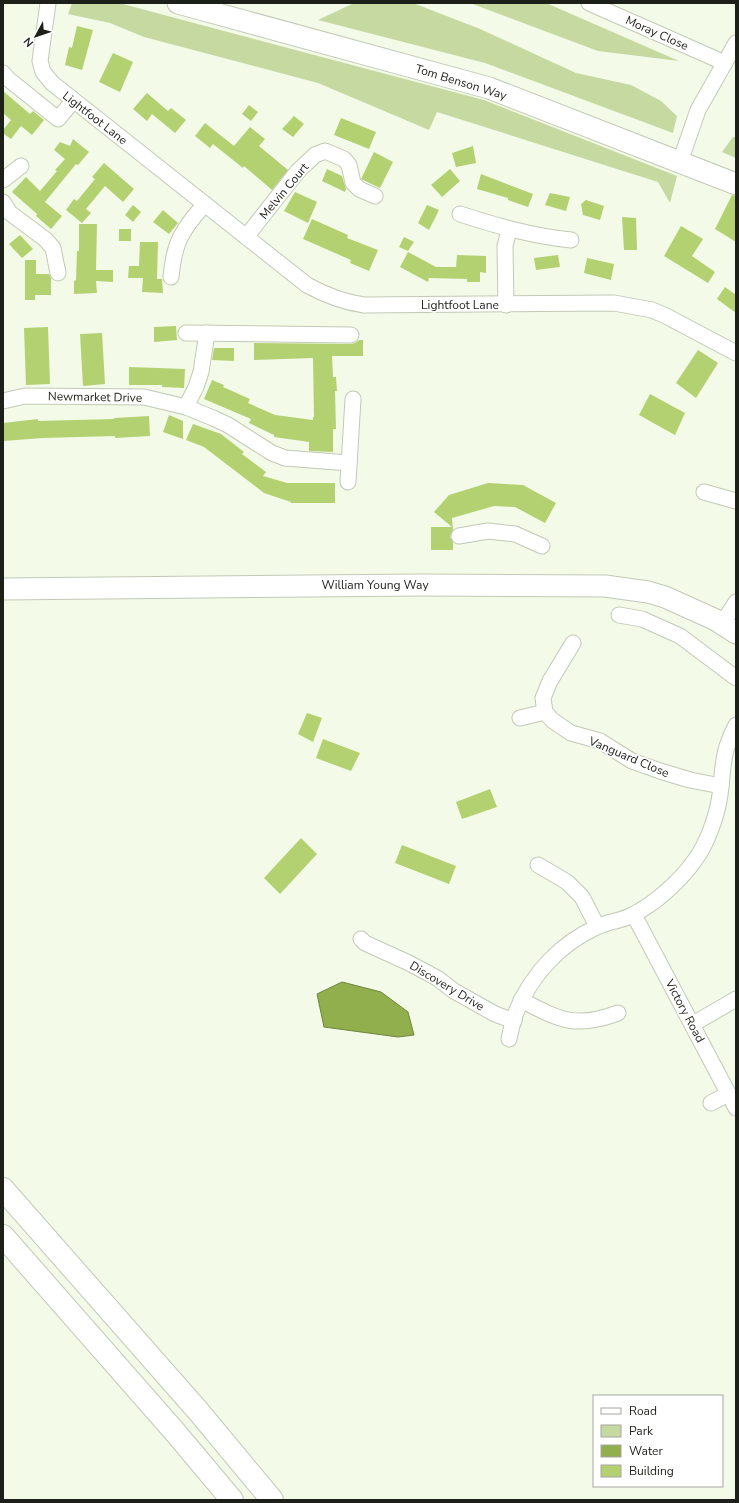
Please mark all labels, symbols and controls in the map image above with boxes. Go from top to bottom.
street label: Moray Close [623,12,691,54]
north arrow [16,16,56,56]
text: N [20,34,37,50]
street label: Tom Benson Way [413,60,510,104]
street label: Lightfoot Lane [59,88,131,148]
street label: Melvin Court [256,159,313,222]
street label: Lightfoot Lane [421,297,499,313]
street label: Newmarket Drive [48,388,142,406]
street label: William Young Way [321,577,429,593]
street label: Vanguard Close [586,733,672,781]
street label: Discovery Drive [407,957,487,1015]
street label: Victory Road [661,976,708,1045]
legend [593,1395,723,1487]
text: Road [629,1403,657,1419]
text: Park [629,1423,654,1439]
text: Water [629,1443,663,1459]
text: Building [629,1463,674,1479]

